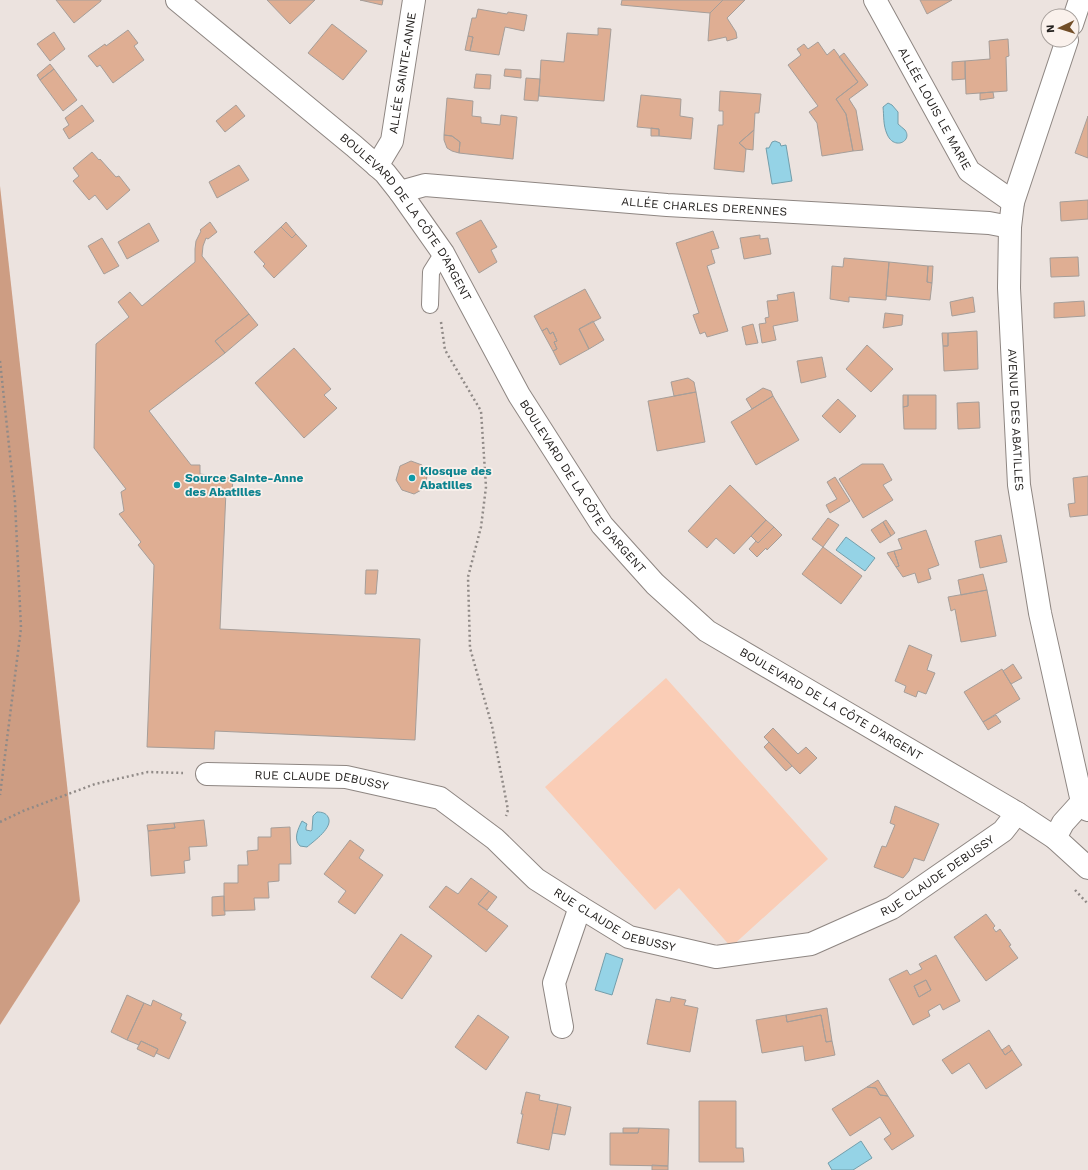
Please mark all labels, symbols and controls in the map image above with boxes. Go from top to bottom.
north arrow [1040,8,1080,48]
street label: ALLÉE SAINTE-ANNE [386,11,419,135]
text: N [1044,24,1057,33]
street label: ALLÉE LOUIS LE MARIE [895,45,974,173]
street label: BOULEVARD DE LA CÔTE D'ARGENT [337,130,474,303]
street label: ALLÉE CHARLES DERENNES [621,194,788,219]
street label: AVENUE DES ABATILLES [1005,348,1027,492]
street label: BOULEVARD DE LA CÔTE D'ARGENT [517,397,649,576]
place label: Kiosque des Abatilles [420,464,492,492]
place label: Source Sainte-Anne des Abatilles [185,471,303,499]
marker: Kiosque des Abatilles [407,473,417,483]
marker: Source Sainte-Anne des Abatilles [172,480,182,490]
street label: BOULEVARD DE LA CÔTE D'ARGENT [737,645,925,763]
street label: RUE CLAUDE DEBUSSY [254,768,390,793]
street label: RUE CLAUDE DEBUSSY [878,832,997,919]
street label: RUE CLAUDE DEBUSSY [551,885,677,955]

